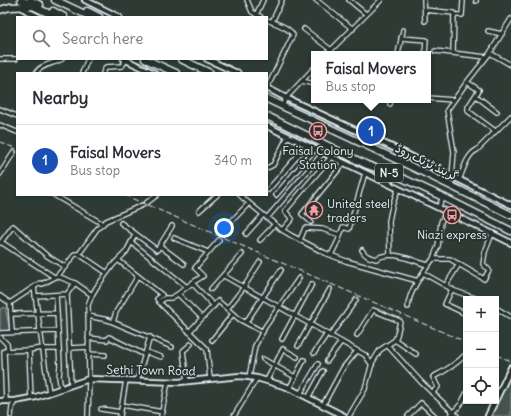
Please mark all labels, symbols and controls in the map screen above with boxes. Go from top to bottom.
search box [16,16,268,60]
icon: search [30,27,52,49]
text: Search here [62,29,143,48]
popup [311,51,431,103]
text: Faisal Movers [326,59,416,78]
text: Bus stop [326,78,376,95]
text: Nearby [32,87,88,109]
pin: 1 [358,116,384,146]
bus stop icon: Faisal Colony Station [308,121,328,141]
street label: گرینڈ ٹرنک روڈ [393,140,461,185]
text: Faisal Movers [70,143,161,162]
place label: Faisal Colony Station [282,143,354,172]
text: 1 [42,152,48,169]
text: 340 m [214,152,252,169]
text: Bus stop [70,162,120,179]
road number: N-5 [375,164,403,182]
place label: United steel traders [327,196,390,225]
temple icon: United steel traders [304,200,324,220]
bus stop icon: Niazi express [442,205,462,225]
your location [214,218,234,238]
place label: Niazi express [417,227,487,242]
map controls [463,296,499,404]
button: + [463,296,499,332]
button: − [463,332,499,368]
street label: Sethi Town Road [106,362,196,378]
button: locate [463,368,499,404]

